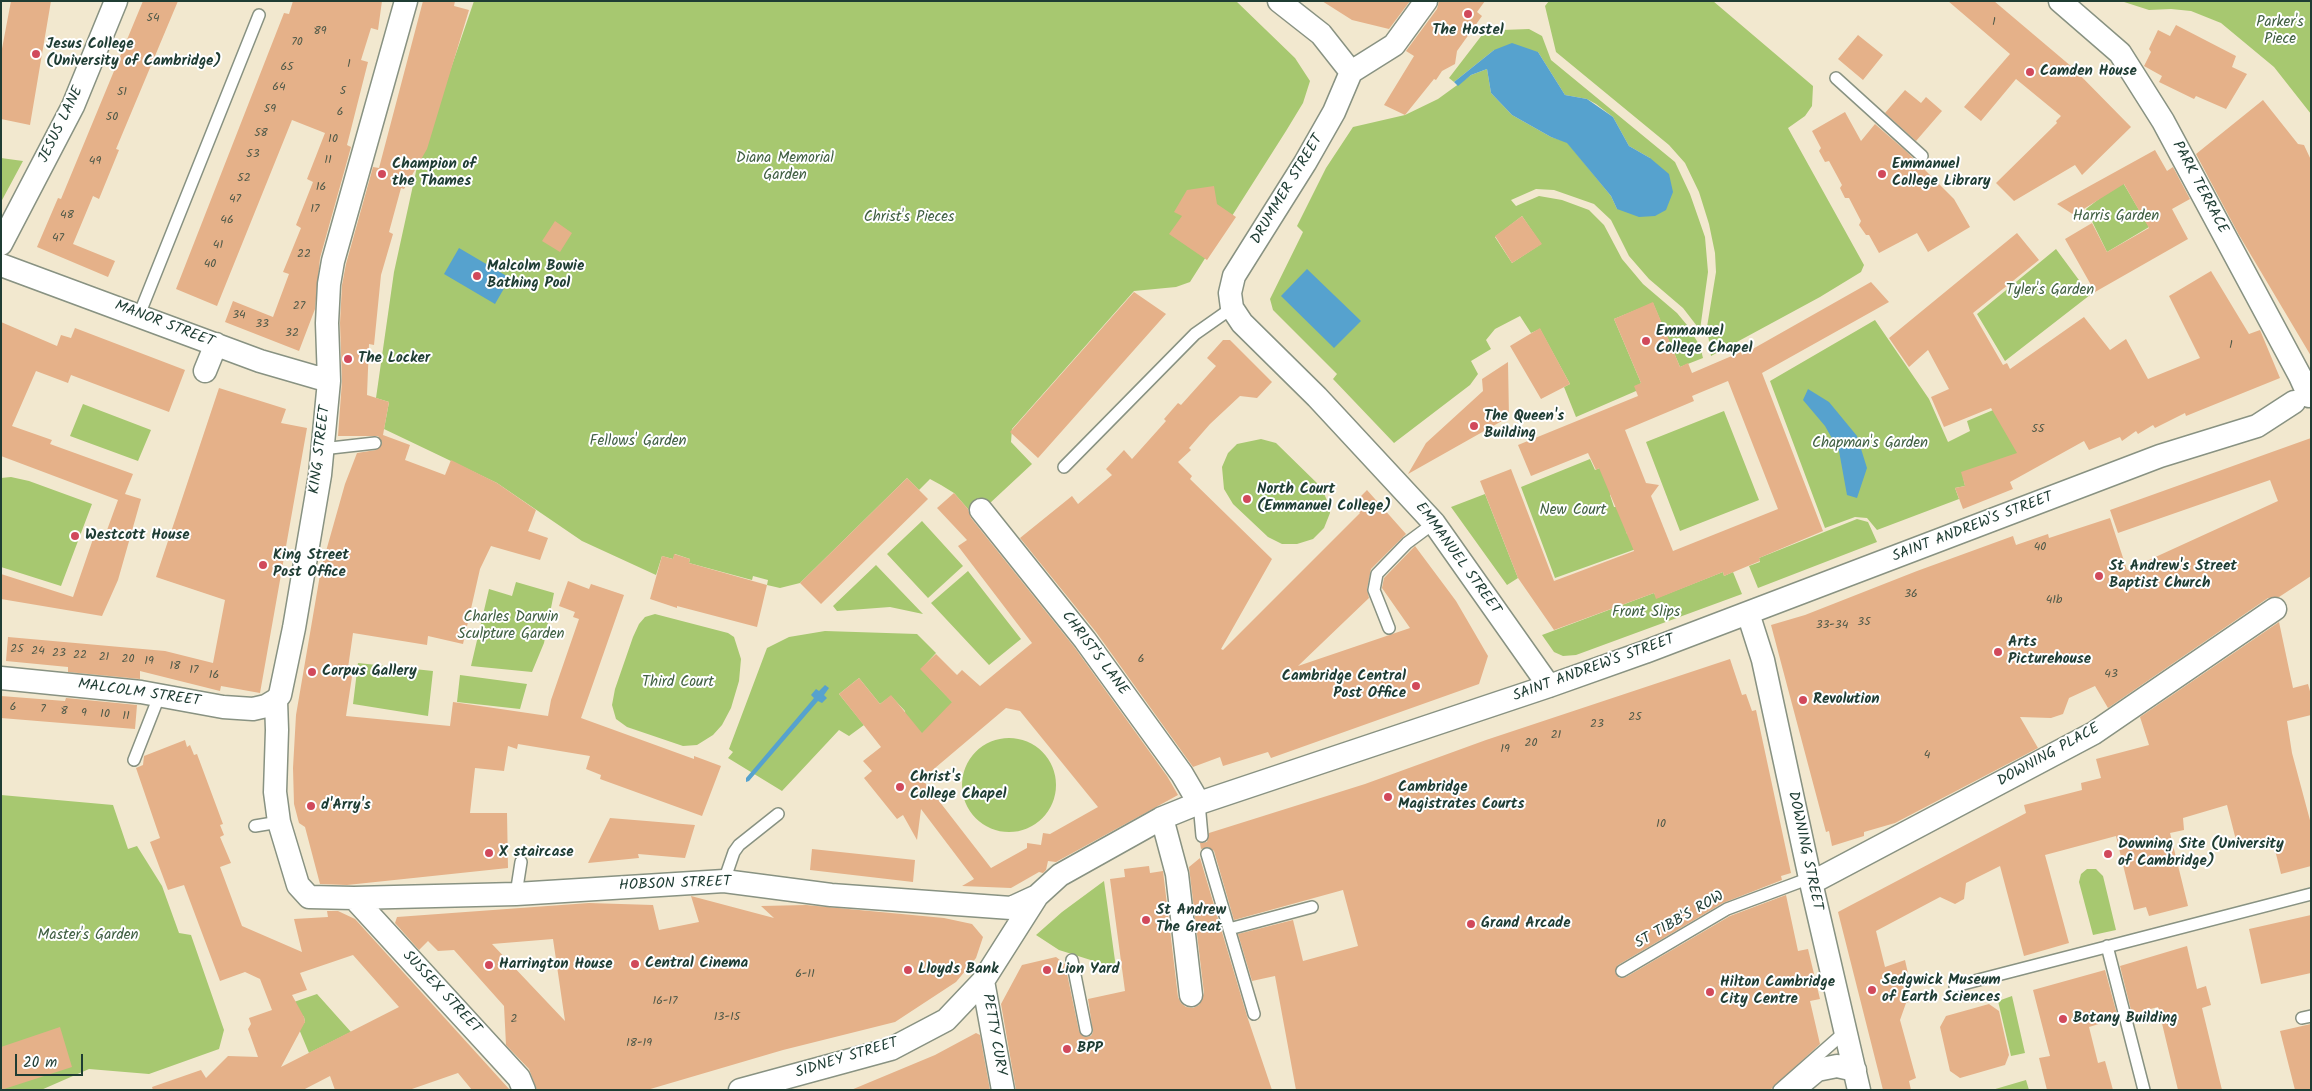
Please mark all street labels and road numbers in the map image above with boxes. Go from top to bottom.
street label: JESUS LANE [36,84,88,166]
street label: DRUMMER STREET [1248,132,1328,248]
street label: PARK TERRACE [2167,139,2231,237]
street label: MANOR STREET [112,298,216,352]
street label: KING STREET [307,405,335,495]
street label: SAINT ANDREW'S STREET [1890,489,2056,567]
street label: EMMANUEL STREET [1410,500,1504,618]
street label: CHRIST'S LANE [1056,608,1132,700]
street label: SAINT ANDREW'S STREET [1511,631,1677,707]
street label: MALCOLM STREET [77,676,201,712]
street label: DOWNING PLACE [1995,721,2103,791]
street label: DOWNING STREET [1783,790,1825,912]
street label: HOBSON STREET [618,874,732,896]
street label: ST TIBB'S ROW [1632,888,1728,954]
street label: SUSSEX STREET [398,948,484,1038]
street label: PETTY CURY [977,993,1009,1077]
street label: SIDNEY STREET [794,1035,900,1083]

